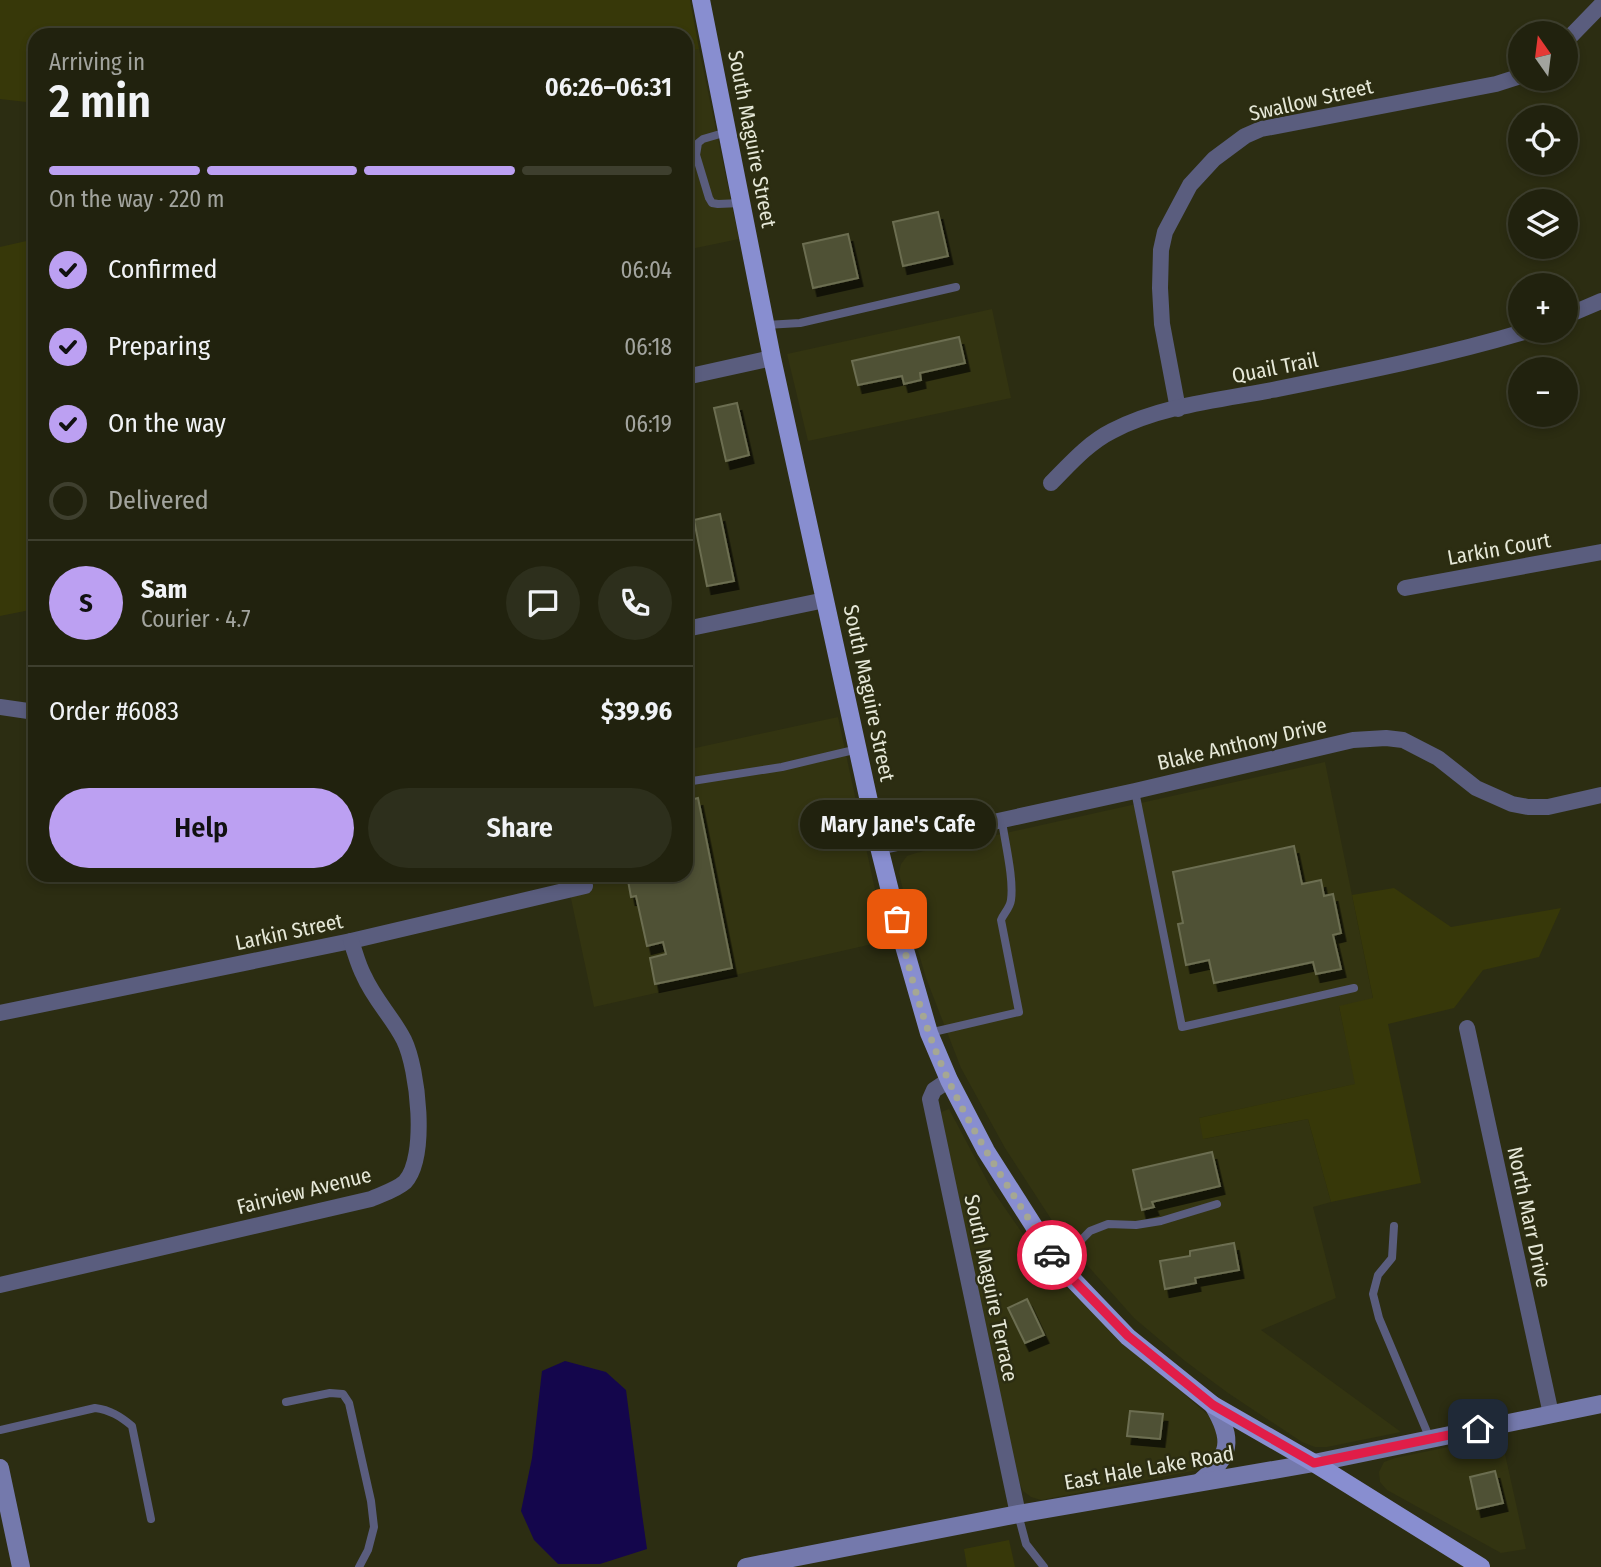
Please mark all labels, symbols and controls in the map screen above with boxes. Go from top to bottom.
north arrow [1508,21,1578,91]
map controls [1508,21,1578,427]
text: Arriving in [49,48,145,76]
street label: South Maguire Street [722,48,782,230]
text: 06:26–06:31 [545,72,672,103]
street label: Swallow Street [1247,73,1376,127]
text: 2 min [49,74,151,129]
button: locate [1508,105,1578,175]
text: On the way · 220 m [49,185,224,213]
button: layers [1508,189,1578,259]
icon: check [49,251,87,289]
text: Confirmed [108,254,218,285]
text: 06:04 [621,256,672,284]
button: + [1508,273,1578,343]
icon: check [49,328,87,366]
text: Preparing [108,331,210,362]
text: 06:18 [624,333,672,361]
street label: Quail Trail [1230,347,1321,389]
button: − [1508,357,1578,427]
icon: check [49,405,87,443]
text: On the way [108,408,226,439]
text: 06:19 [625,410,672,438]
text: Delivered [108,485,209,516]
street label: Larkin Court [1445,527,1553,571]
button: chat [506,566,580,640]
button: phone [598,566,672,640]
text: Sam [141,574,187,605]
text: S [79,588,93,619]
street label: South Maguire Street [838,602,900,784]
text: Courier · 4.7 [141,605,251,633]
text: Order #6083 [49,696,179,727]
text: $39.96 [601,696,672,727]
street label: Blake Anthony Drive [1155,712,1329,776]
button: Help [49,788,354,868]
button: Share [368,788,672,868]
callout: Mary Jane's Cafe [799,800,995,849]
text: Mary Jane's Cafe [820,810,976,838]
pin [867,889,927,949]
icon: bag [878,900,916,938]
street label: Larkin Street [233,908,345,956]
street label: North Marr Drive [1501,1144,1557,1290]
street label: Fairview Avenue [234,1162,374,1220]
street label: South Maguire Terrace [958,1192,1024,1384]
courier [1017,1220,1087,1290]
icon: car [1033,1236,1071,1274]
pin [1448,1399,1508,1459]
icon: home [1459,1410,1497,1448]
street label: East Hale Lake Road [1062,1440,1236,1496]

